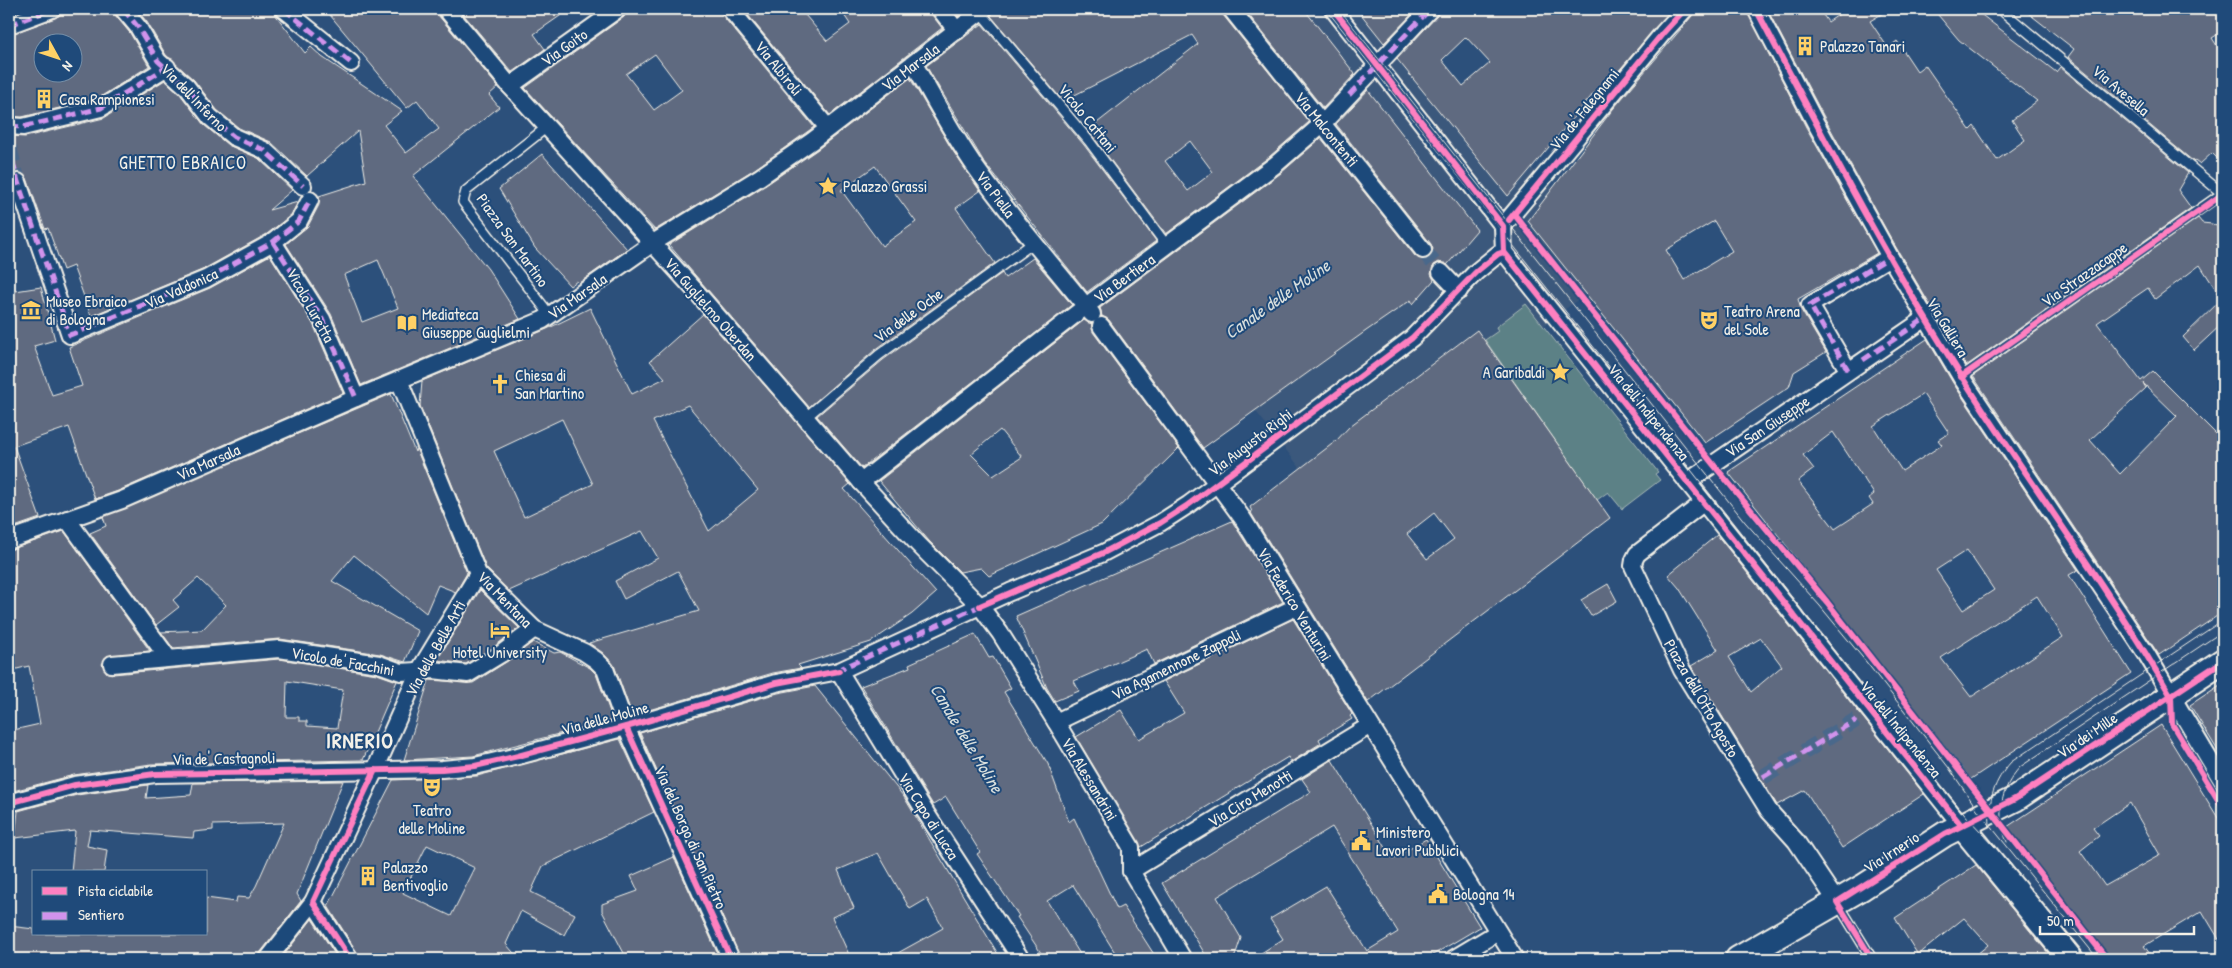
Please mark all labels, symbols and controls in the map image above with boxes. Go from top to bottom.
street label: Via Goito [536,23,592,71]
north arrow [32,32,82,82]
building icon: Palazzo Tanari [1794,35,1816,57]
place label: Palazzo Tanari [1820,35,1905,57]
street label: Via Albiroli [750,36,808,100]
street label: Via Marsala [876,38,944,96]
text: N [58,58,78,76]
street label: Via dell'Inferno [156,58,233,137]
street label: Via Avesella [2088,59,2154,121]
street label: Via de' Falegnami [1544,63,1624,155]
street label: Vicolo Cattani [1053,79,1123,157]
street label: Via Malcontenti [1290,87,1364,171]
building icon: Casa Rampionesi [33,88,55,110]
place label: Casa Rampionesi [59,88,155,110]
district label: GHETTO EBRAICO [119,150,247,175]
street label: Via Piella [971,166,1021,222]
place icon: Palazzo Grassi [817,175,839,197]
place label: Palazzo Grassi [843,175,927,197]
street label: Piazza San Martino [472,189,555,292]
street label: Via Strazzacappe [2037,236,2132,312]
street label: Via Bertiera [1089,248,1159,308]
street label: Via Guglielmo Oberdan [660,252,762,366]
water label: Canale delle Moline [1219,253,1335,345]
street label: Via Valdonica [141,262,221,314]
street label: Vicolo Luretta [282,264,340,346]
street label: Via Marsala [543,268,611,324]
street label: Via delle Oche [869,282,947,347]
place label: Museo Ebraico di Bologna [46,290,127,330]
street label: Via Galliera [1922,293,1974,361]
museum icon: Museo Ebraico di Bologna [20,299,42,321]
place label: Teatro Arena del Sole [1724,300,1800,340]
place label: Mediateca Giuseppe Guglielmi [422,303,530,343]
theatre icon: Teatro Arena del Sole [1698,309,1720,331]
library icon: Mediateca Giuseppe Guglielmi [396,312,418,334]
street label: Via dell'Indipendenza [1603,359,1695,465]
place label: A Garibaldi [1483,361,1545,383]
place icon: A Garibaldi [1549,361,1571,383]
place label: Chiesa di San Martino [515,364,585,404]
church icon: Chiesa di San Martino [489,373,511,395]
street label: Via San Giuseppe [1721,389,1814,462]
street label: Via Augusto Righi [1203,403,1297,481]
street label: Via Marsala [173,438,243,486]
street label: Via Federico Venturini [1252,543,1338,665]
street label: Via Mentana [472,566,538,632]
street label: Via delle Belle Arti [400,596,470,700]
hotel icon: Hotel University [489,619,511,641]
street label: Via Agamennone Zappoli [1108,623,1244,705]
street label: Piazza dell'Otto Agosto [1659,635,1745,761]
street label: Vicolo de' Facchini [290,641,396,681]
place label: Hotel University [453,641,547,663]
street label: Via dell'Indipendenza [1855,676,1947,782]
water label: Canale delle Moline [924,679,1010,798]
street label: Via delle Moline [559,696,652,740]
street label: Via dei Mille [2052,706,2122,763]
district label: IRNERIO [326,726,394,755]
street label: Via Alessandrini [1056,733,1124,825]
street label: Via de' Castagnoli [172,746,276,770]
street label: Via del Borgo di San Pietro [649,762,733,913]
street label: Via Ciro Menotti [1203,764,1297,832]
street label: Via Capo di Lucca [893,768,965,864]
theatre icon: Teatro delle Moline [421,776,443,798]
place label: Teatro delle Moline [399,799,466,839]
place label: Ministero Lavori Pubblici [1376,821,1459,861]
street label: Via Irnerio [1859,826,1924,878]
public building icon: Ministero Lavori Pubblici [1350,830,1372,852]
place label: Palazzo Bentivoglio [383,856,449,896]
building icon: Palazzo Bentivoglio [357,865,379,887]
legend [32,870,208,936]
text: Pista ciclabile [78,880,153,901]
public building icon: Bologna 14 [1427,883,1449,905]
place label: Bologna 14 [1453,883,1514,905]
scale bar [2040,903,2193,935]
text: Sentiero [78,904,124,925]
text: 50 m [2047,910,2074,931]

